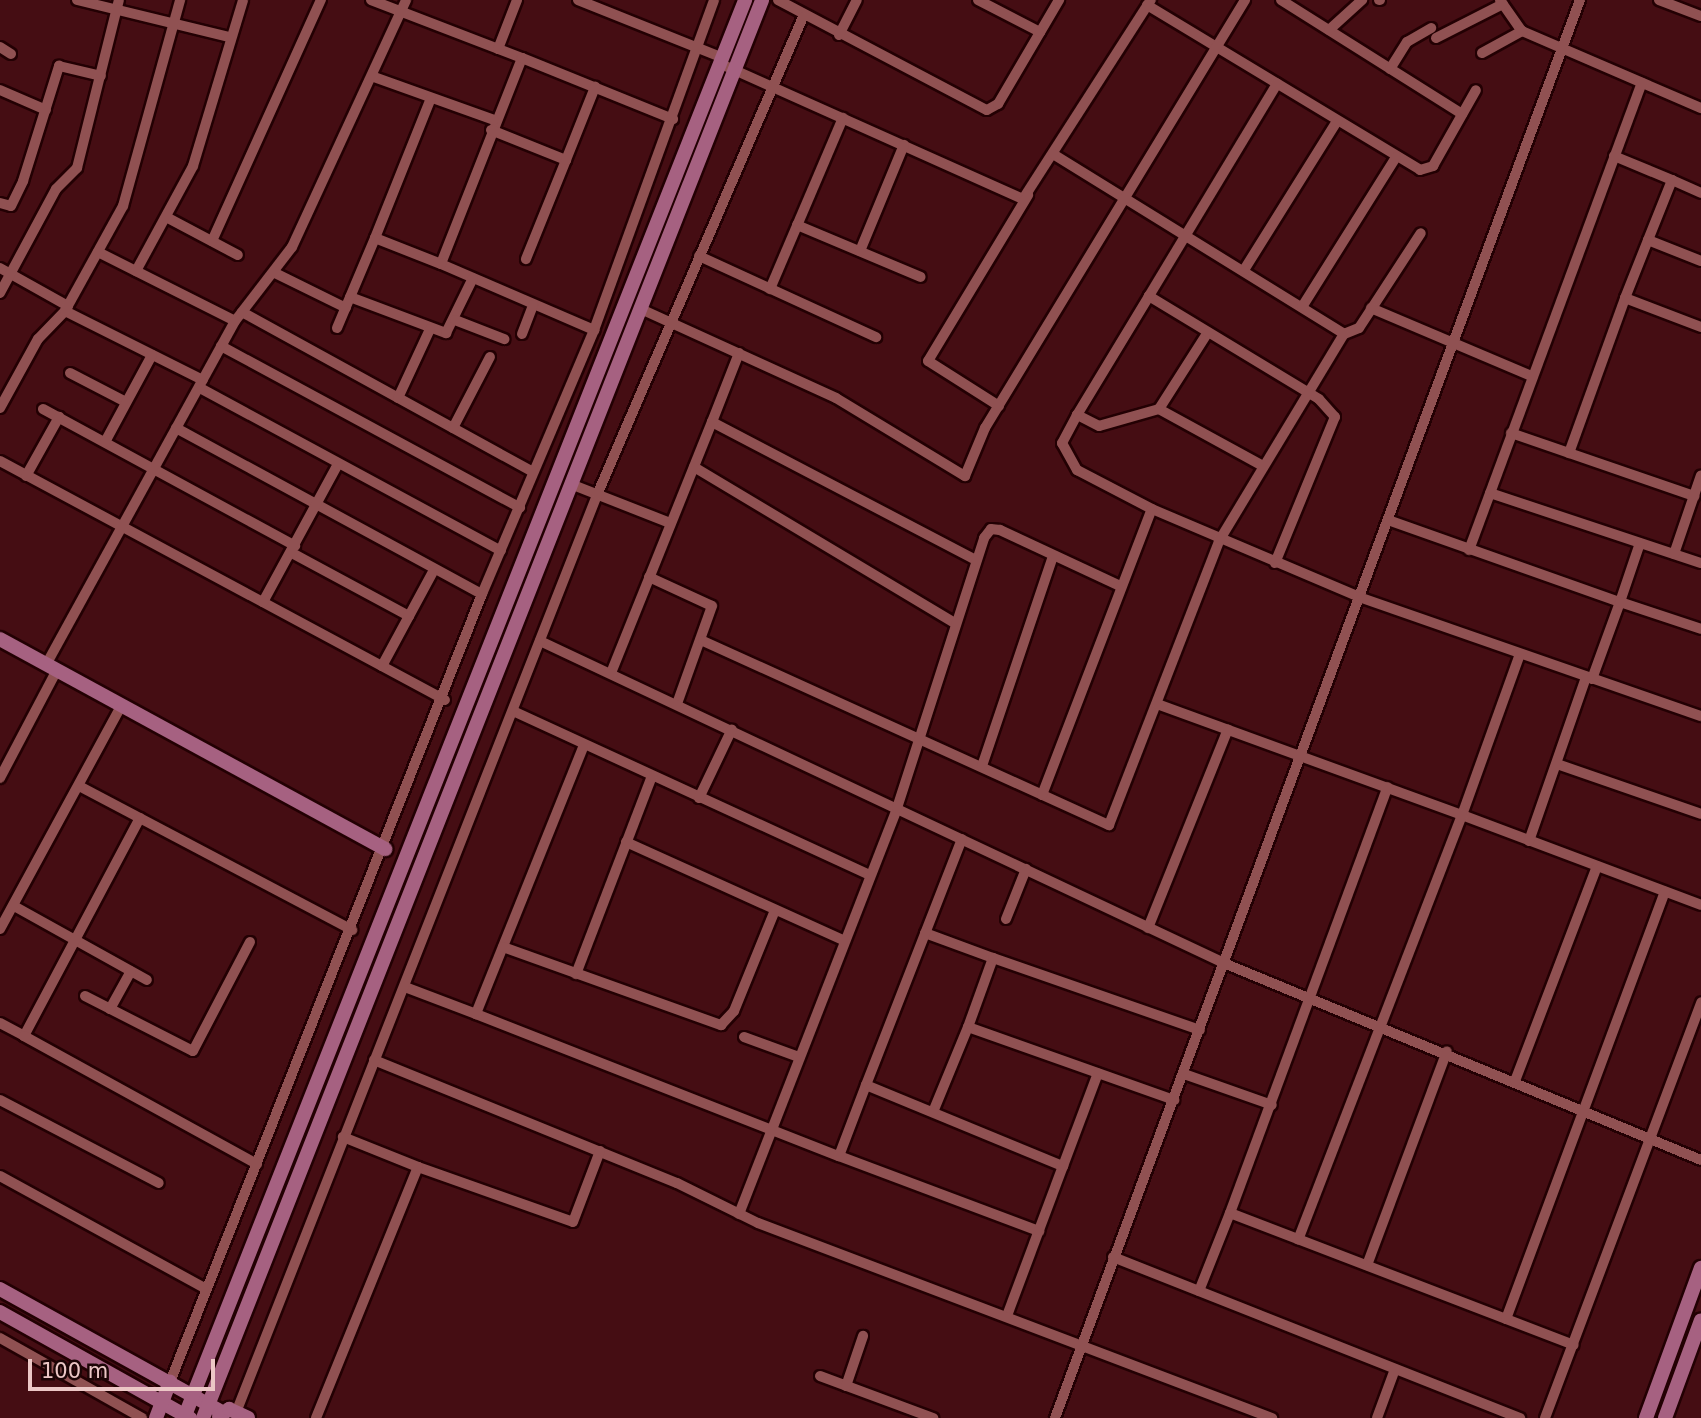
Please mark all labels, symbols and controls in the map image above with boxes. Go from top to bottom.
scale bar [32,1344,219,1388]
text: 100 m [41,1359,108,1383]

